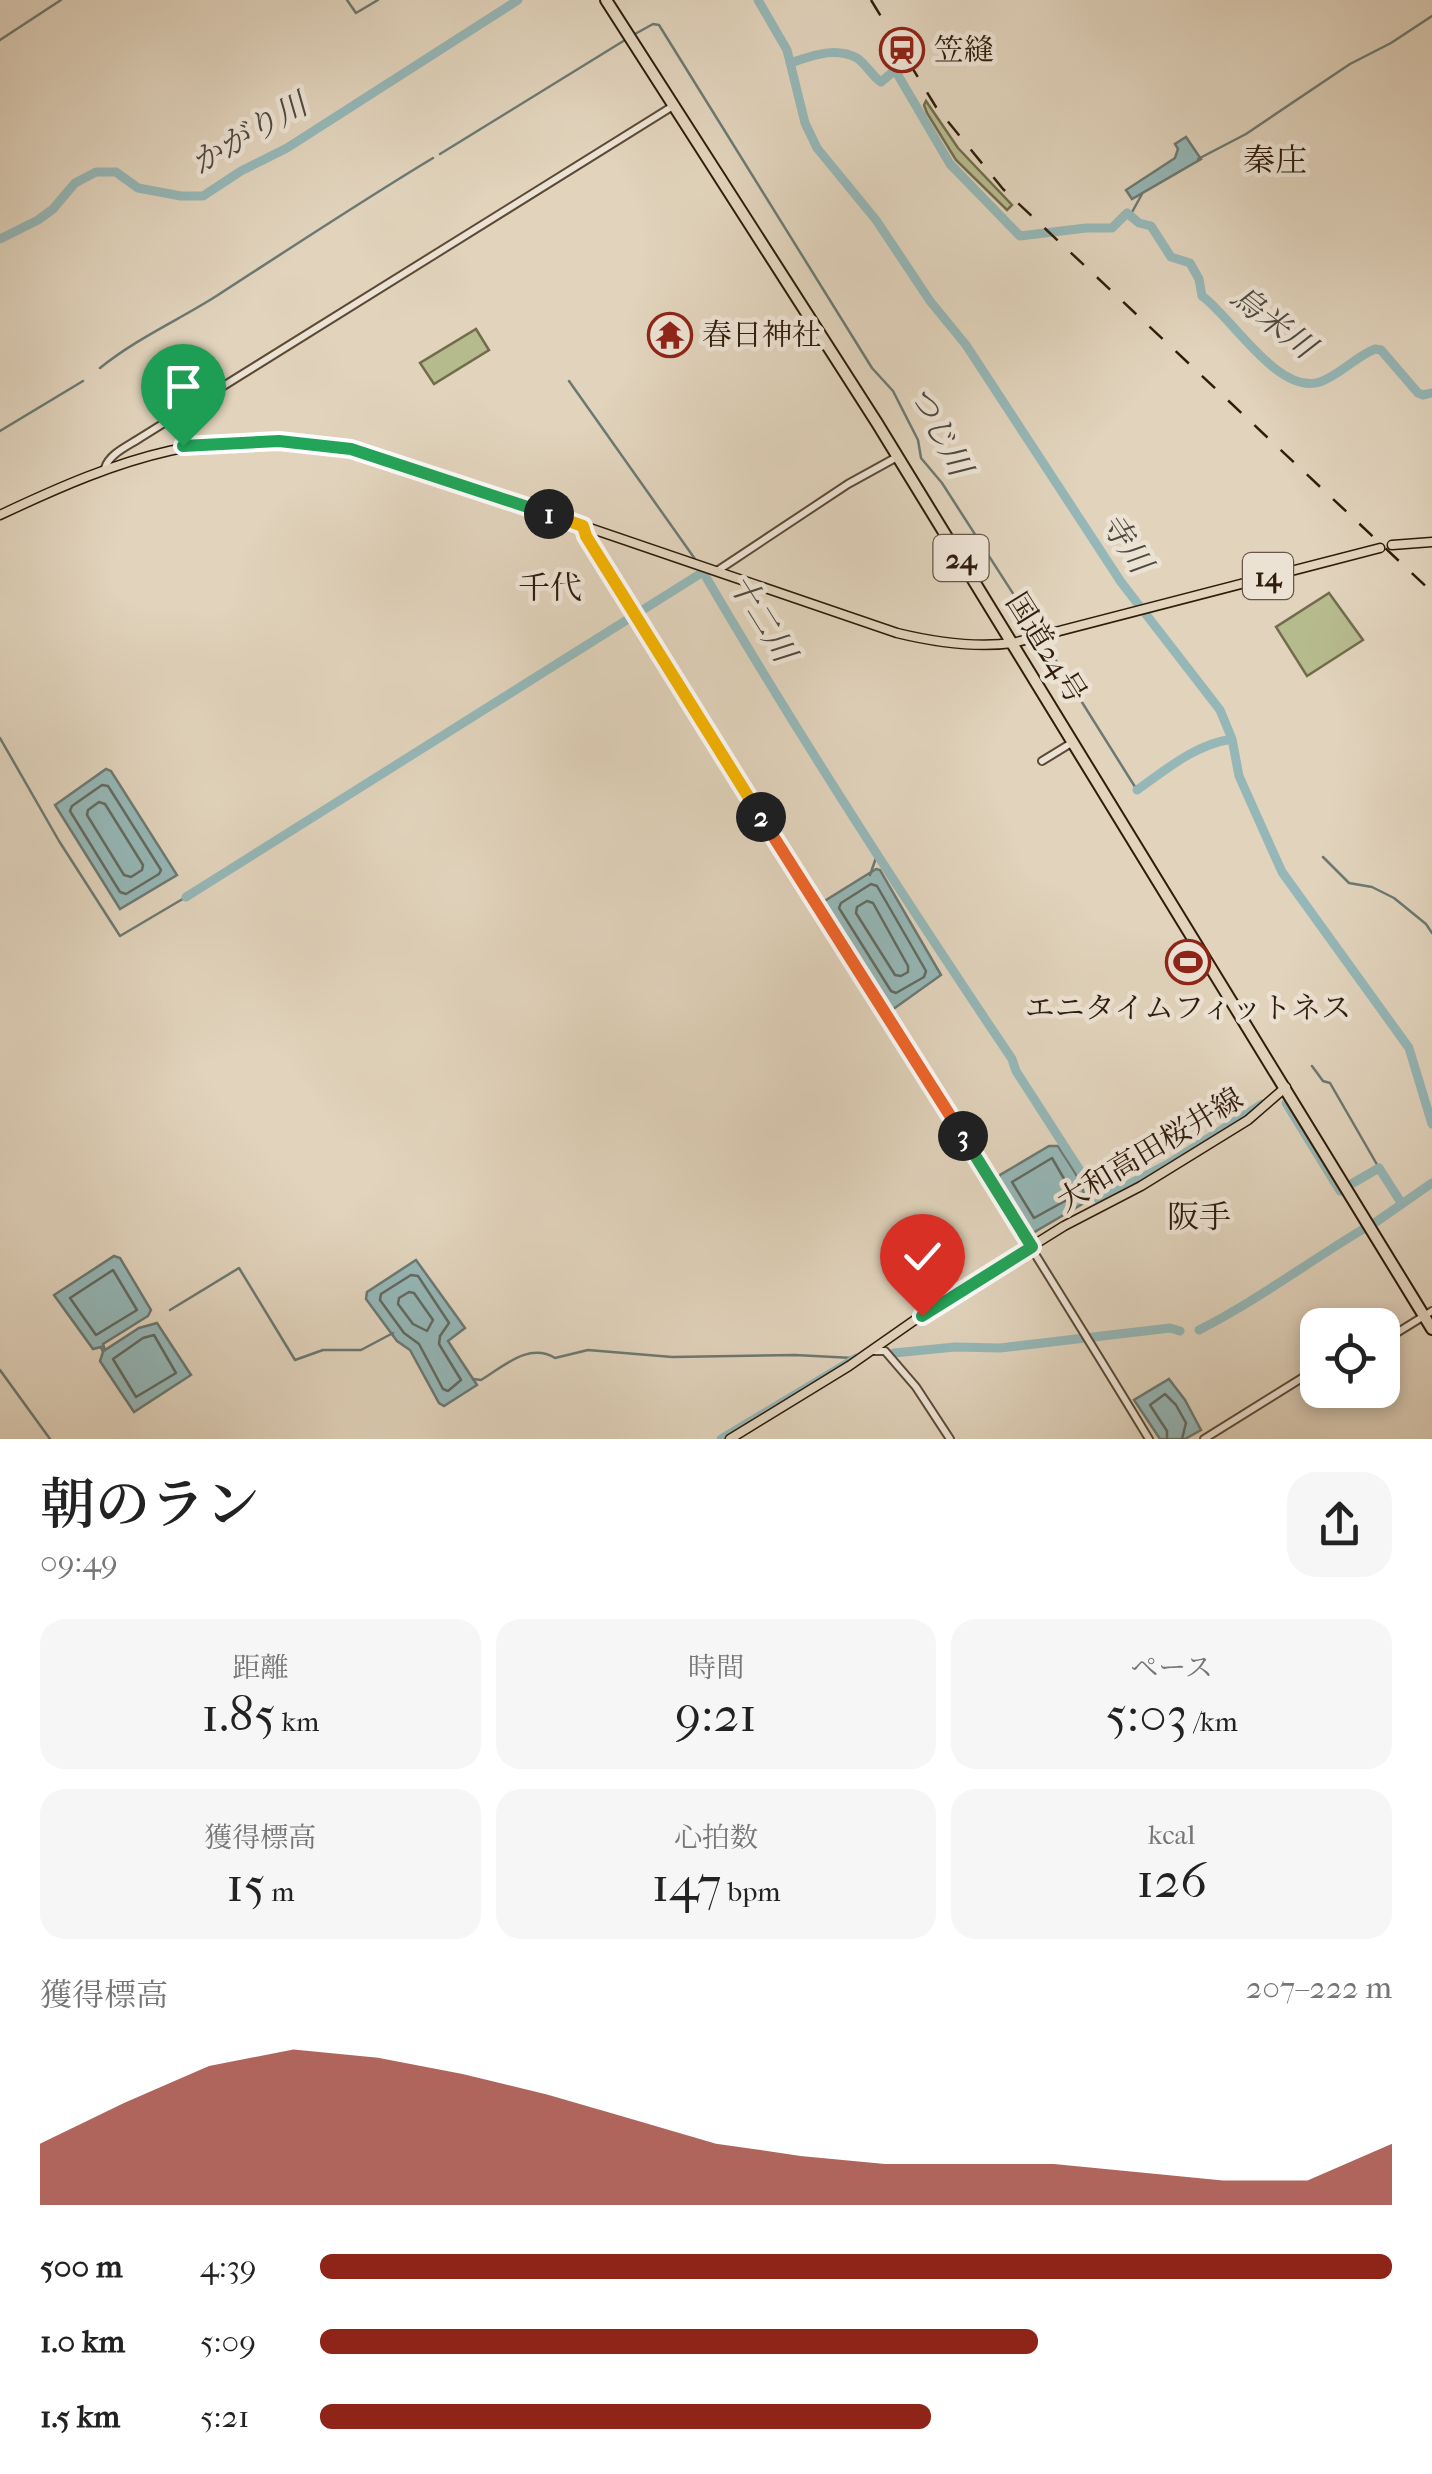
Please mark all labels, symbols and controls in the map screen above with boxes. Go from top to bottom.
station icon: 笠縫 [879,27,925,73]
place label: 笠縫 [934,33,994,68]
water label: かがり川 [184,84,316,182]
district label: 秦庄 [1243,142,1307,179]
water label: 烏米川 [1224,278,1325,368]
temple icon: 春日神社 [647,312,693,358]
place label: 春日神社 [702,318,822,353]
pin [141,344,226,447]
icon: arrive [156,359,211,414]
water label: つじ川 [901,380,980,485]
pin: 1 [524,489,574,539]
text: 1 [544,497,554,530]
water label: 寺川 [1093,506,1161,582]
road number: 24 [934,535,988,581]
road number: 14 [1243,553,1293,599]
water label: 十二川 [721,567,805,671]
district label: 千代 [518,570,582,607]
street label: 国道24号 [999,587,1093,709]
pin: 2 [736,792,786,842]
text: 2 [754,800,768,833]
sports icon: エニタイムフィットネス [1165,939,1211,985]
place label: エニタイムフィットネス [1025,991,1351,1026]
street label: 大和高田桜井線 [1051,1081,1249,1219]
pin: 3 [938,1111,988,1161]
text: 3 [957,1119,969,1152]
district label: 阪手 [1167,1199,1231,1236]
pin [880,1214,965,1317]
icon: check [895,1229,950,1284]
map controls [1300,1308,1400,1408]
button: locate [1300,1308,1400,1408]
button: share [1287,1472,1392,1577]
text: 朝のラン [40,1473,260,1537]
text: 09:49 [40,1543,118,1580]
text: 距離 [232,1651,288,1684]
text: 時間 [688,1651,744,1684]
text: ペース [1130,1651,1213,1684]
text: 1.85 [201,1685,276,1744]
text: 9:21 [675,1685,757,1744]
text: 5:03 [1105,1685,1187,1744]
text: km [276,1705,319,1738]
text: /km [1187,1705,1238,1738]
text: kcal [1148,1818,1195,1851]
text: 獲得標高 [204,1821,316,1854]
text: 心拍数 [674,1821,758,1854]
text: 126 [1136,1851,1207,1910]
text: 15 [226,1855,265,1914]
text: 147 [651,1855,722,1914]
text: m [265,1875,295,1908]
text: bpm [722,1875,781,1908]
text: 207–222 m [1246,1969,1392,2006]
text: 獲得標高 [40,1977,168,2014]
text: 500 m [40,2248,123,2285]
text: 4:39 [200,2248,257,2285]
text: 1.0 km [40,2323,125,2360]
text: 5:09 [200,2323,256,2360]
text: 1.5 km [40,2398,120,2435]
text: 5:21 [200,2398,249,2435]

